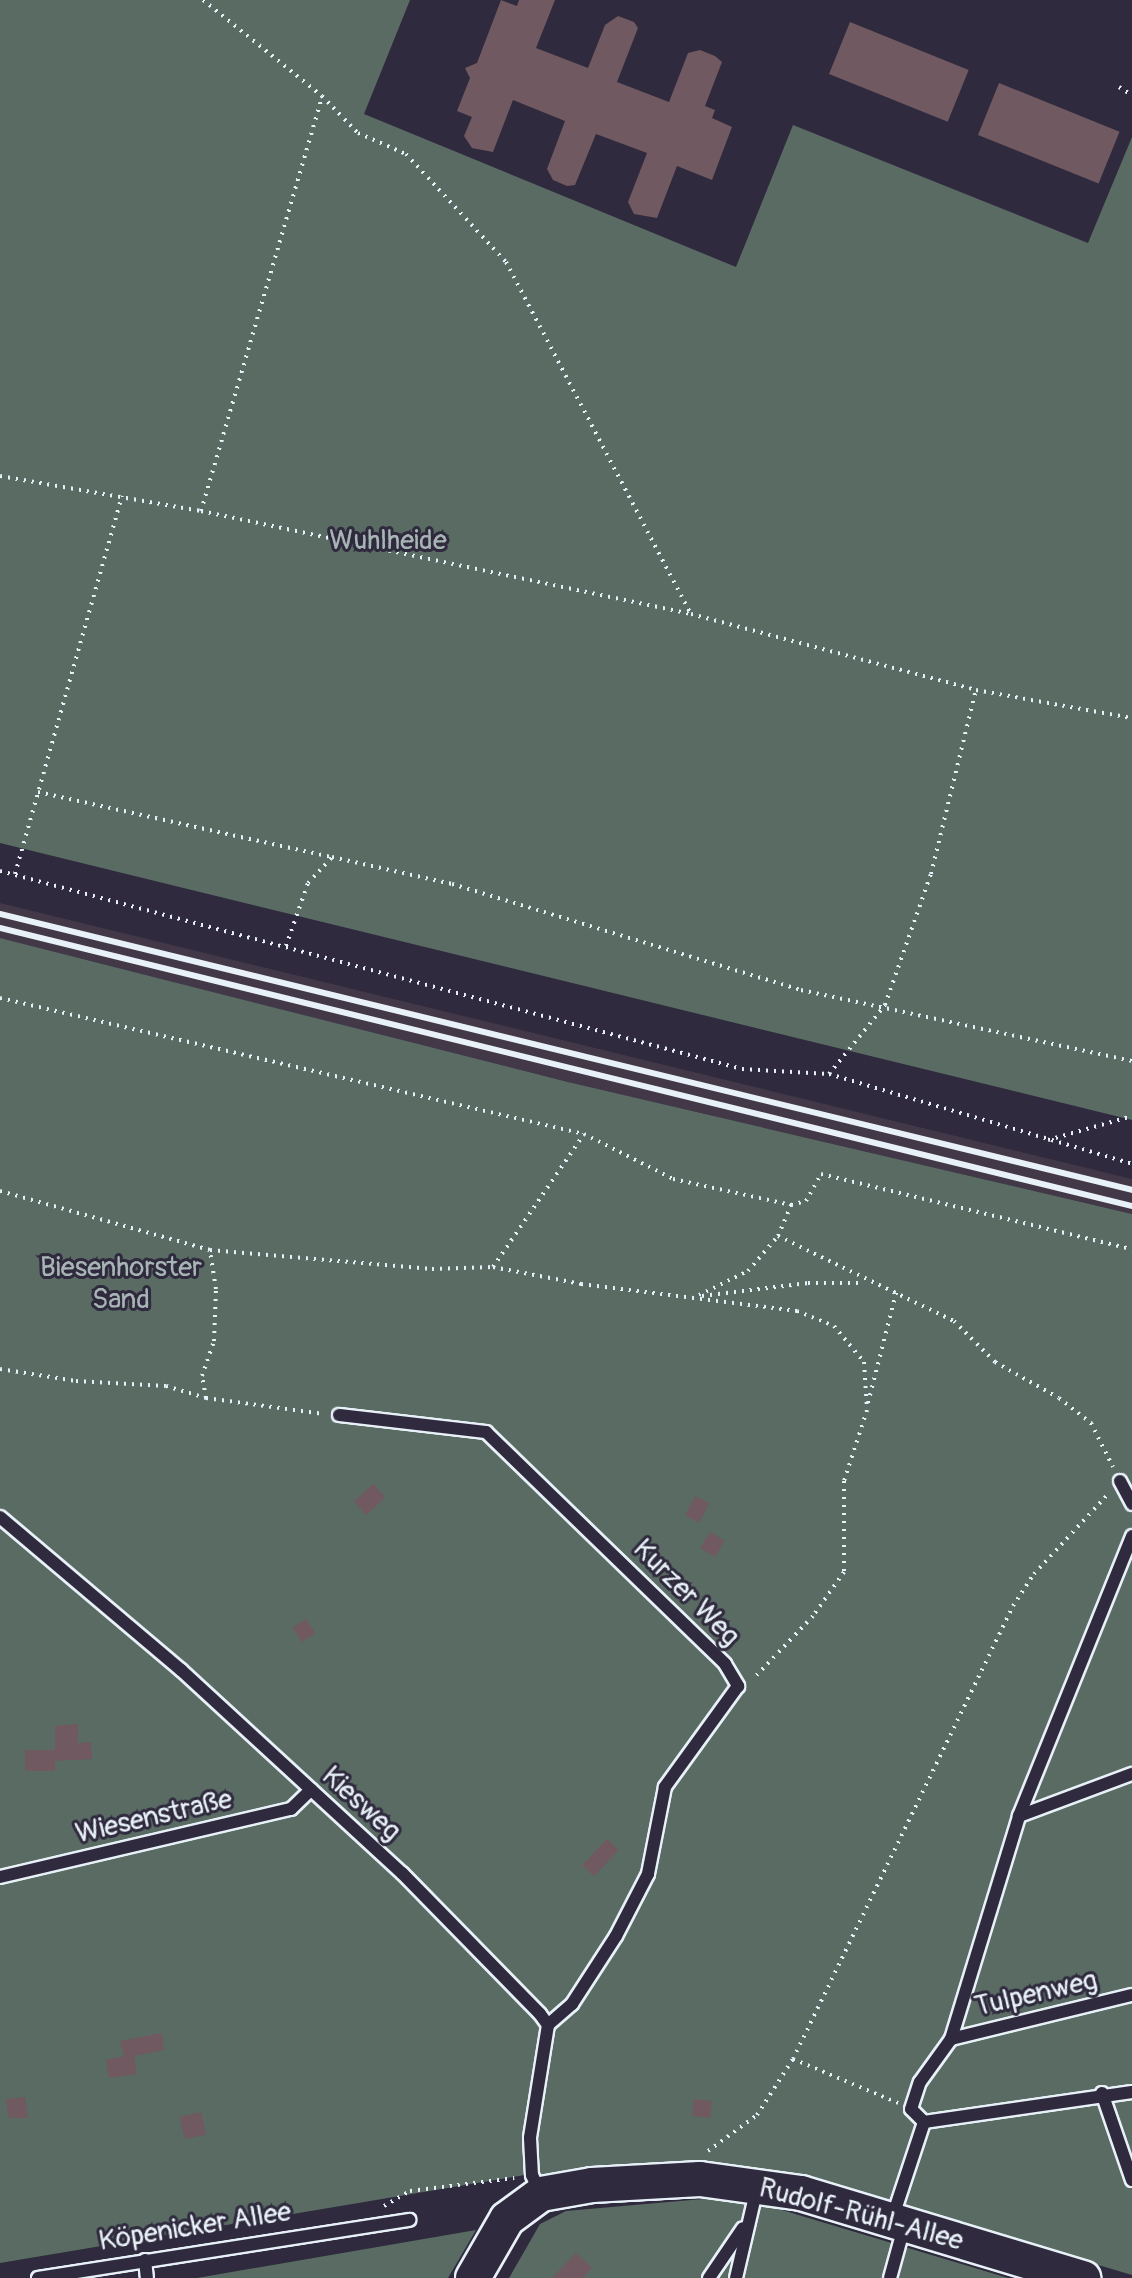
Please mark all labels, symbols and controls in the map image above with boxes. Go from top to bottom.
park label: Wuhlheide [329,524,447,558]
park label: Biesenhorster Sand [40,1251,202,1317]
street label: Kurzer Weg [626,1533,746,1653]
street label: Kiesweg [314,1760,408,1848]
street label: Wiesenstraße [72,1783,236,1851]
street label: Tulpenweg [972,1964,1100,2024]
street label: Rudolf-Rühl-Allee [755,2172,967,2258]
street label: Köpenicker Allee [96,2195,294,2259]

